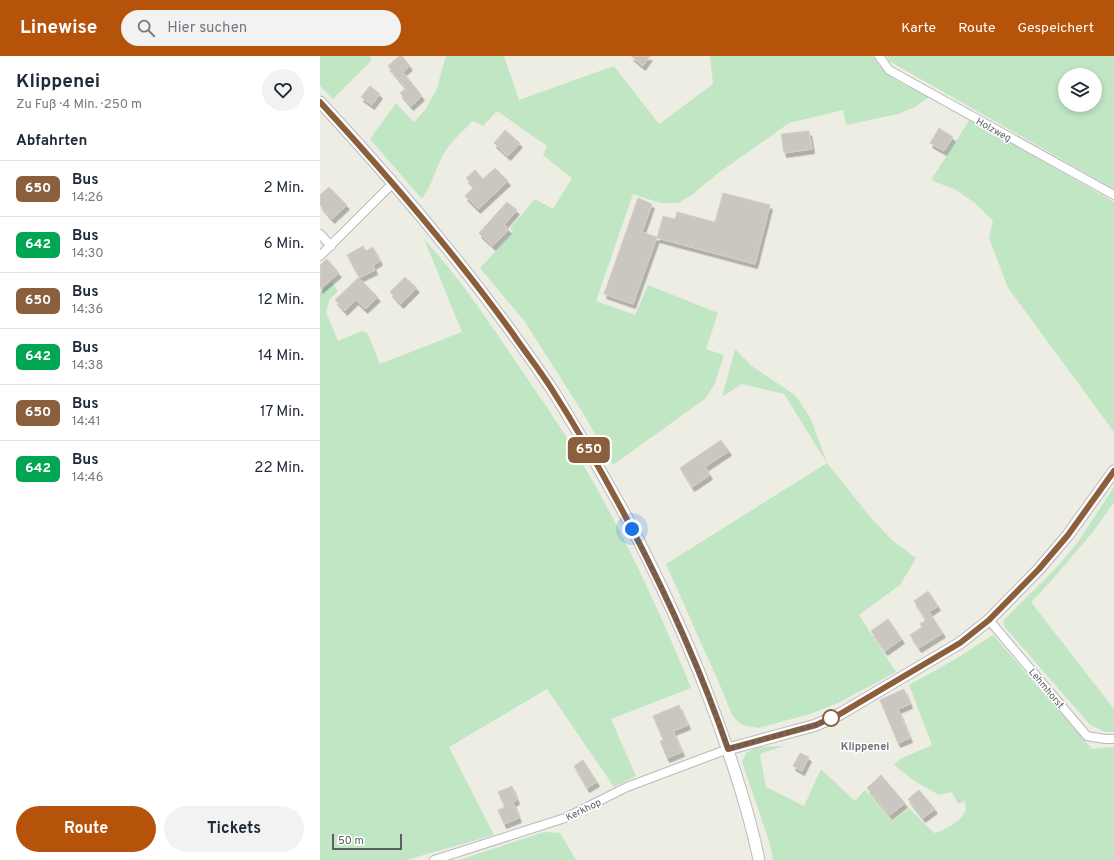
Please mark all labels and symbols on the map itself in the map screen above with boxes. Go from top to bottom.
street label: Holzweg [973,115,1013,145]
line badge: 650 [566,437,612,463]
your location [622,519,642,539]
street label: Lehmhorst [1025,666,1067,712]
unlabelled marker [822,709,840,727]
district label: Klippenei [841,740,889,754]
street label: Kerkhop [564,796,604,825]
scale bar [332,832,402,851]

